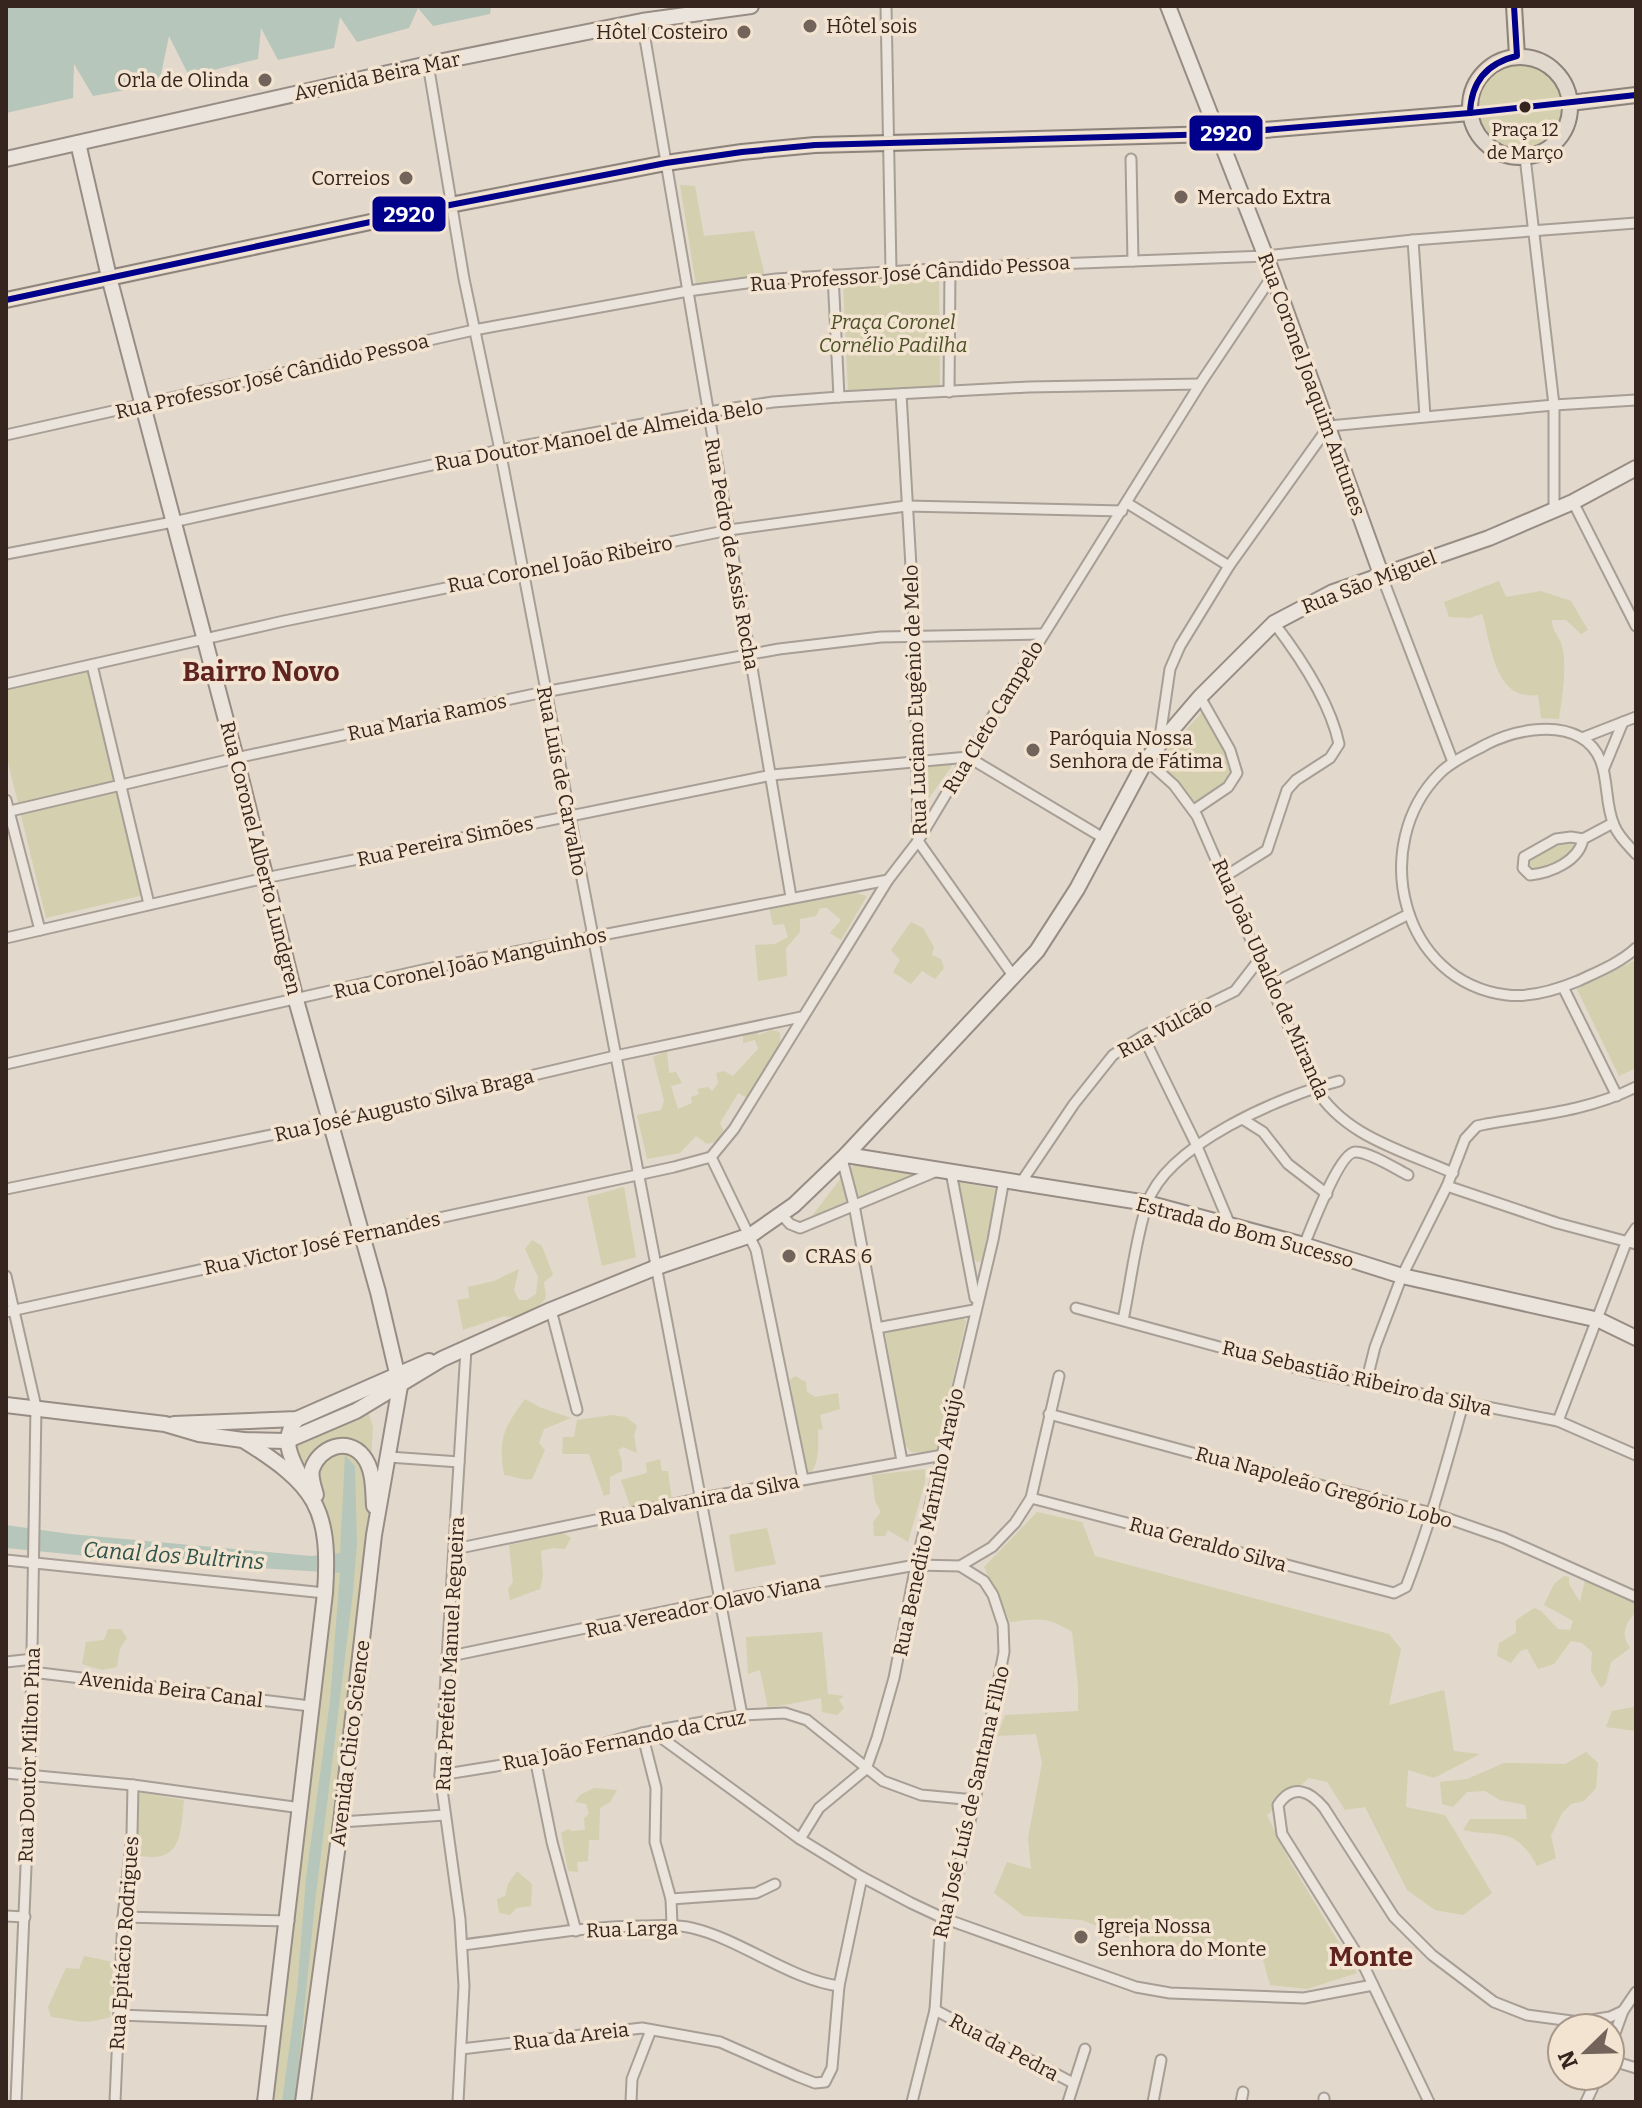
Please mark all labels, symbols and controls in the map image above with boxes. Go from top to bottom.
place label: Hôtel sois [826,14,917,38]
marker: Hôtel sois [801,17,819,35]
place label: Hôtel Costeiro [596,20,728,44]
marker: Hôtel Costeiro [735,23,753,41]
street label: Avenida Beira Mar [292,47,463,105]
place label: Orla de Olinda [117,68,249,92]
marker: Orla de Olinda [256,71,274,89]
marker: Praça 12 de Março [1517,99,1533,115]
line badge: 2920 [1188,114,1264,152]
place label: Praça 12 de Março [1487,119,1563,164]
text: 2920 [1200,120,1252,147]
place label: Correios [311,166,390,190]
marker: Correios [397,169,415,187]
place label: Mercado Extra [1197,185,1331,209]
marker: Mercado Extra [1172,188,1190,206]
line badge: 2920 [371,195,447,233]
text: 2920 [383,201,435,228]
street label: Rua Coronel Joaquim Antunes [1253,249,1371,519]
street label: Rua Professor José Cândido Pessoa [749,250,1071,296]
park label: Praça Coronel Cornélio Padilha [819,310,967,357]
street label: Rua Professor José Cândido Pessoa [113,328,431,424]
street label: Rua Doutor Manoel de Almeida Belo [433,394,765,476]
street label: Rua Pedro de Assis Rocha [700,436,764,672]
street label: Rua Coronel João Ribeiro [445,530,675,598]
street label: Rua São Miguel [1298,545,1440,619]
street label: Rua Luciano Eugênio de Melo [898,564,932,836]
street label: Rua Cleto Campelo [938,636,1048,798]
district label: Bairro Novo [182,655,340,688]
street label: Rua Luís de Carvalho [532,684,592,878]
street label: Rua Maria Ramos [345,688,509,746]
street label: Rua Coronel Alberto Lundgren [215,719,307,998]
place label: Paróquia Nossa Senhora de Fátima [1049,726,1223,773]
marker: Paróquia Nossa Senhora de Fátima [1024,741,1042,759]
street label: Rua Pereira Simões [355,811,535,871]
street label: Rua João Ubaldo de Miranda [1207,855,1335,1103]
street label: Rua Coronel João Manguinhos [331,922,609,1004]
street label: Rua Vulcão [1114,993,1216,1063]
street label: Rua José Augusto Silva Braga [272,1063,536,1147]
street label: Estrada do Bom Sucesso [1133,1191,1357,1273]
street label: Rua Victor José Fernandes [202,1206,442,1280]
place label: CRAS 6 [805,1244,872,1268]
marker: CRAS 6 [780,1247,798,1265]
street label: Rua Sebastião Ribeiro da Silva [1220,1335,1494,1421]
street label: Rua Benedito Marinho Araújo [888,1386,969,1658]
street label: Rua Napoleão Gregório Lobo [1193,1441,1455,1533]
street label: Rua Dalvanira da Silva [597,1469,801,1531]
street label: Rua Geraldo Silva [1127,1511,1289,1577]
street label: Rua Prefeito Manuel Regueira [431,1516,469,1792]
water label: Canal dos Bultrins [82,1536,265,1575]
street label: Rua Vereador Olavo Viana [583,1569,823,1643]
street label: Avenida Chico Science [325,1638,375,1848]
street label: Rua Doutor Milton Pina [13,1647,45,1863]
street label: Rua José Luís de Santana Filho [928,1663,1014,1941]
street label: Avenida Beira Canal [78,1666,264,1712]
street label: Rua João Fernando da Cruz [500,1705,748,1775]
street label: Rua Epitácio Rodrigues [105,1835,143,2051]
place label: Igreja Nossa Senhora do Monte [1097,1914,1266,1961]
street label: Rua Larga [585,1915,679,1943]
marker: Igreja Nossa Senhora do Monte [1072,1928,1090,1946]
district label: Monte [1329,1940,1413,1973]
street label: Rua da Pedra [945,2008,1063,2086]
north arrow [1546,2012,1626,2092]
street label: Rua da Areia [512,2017,630,2055]
text: N [1552,2047,1584,2073]

